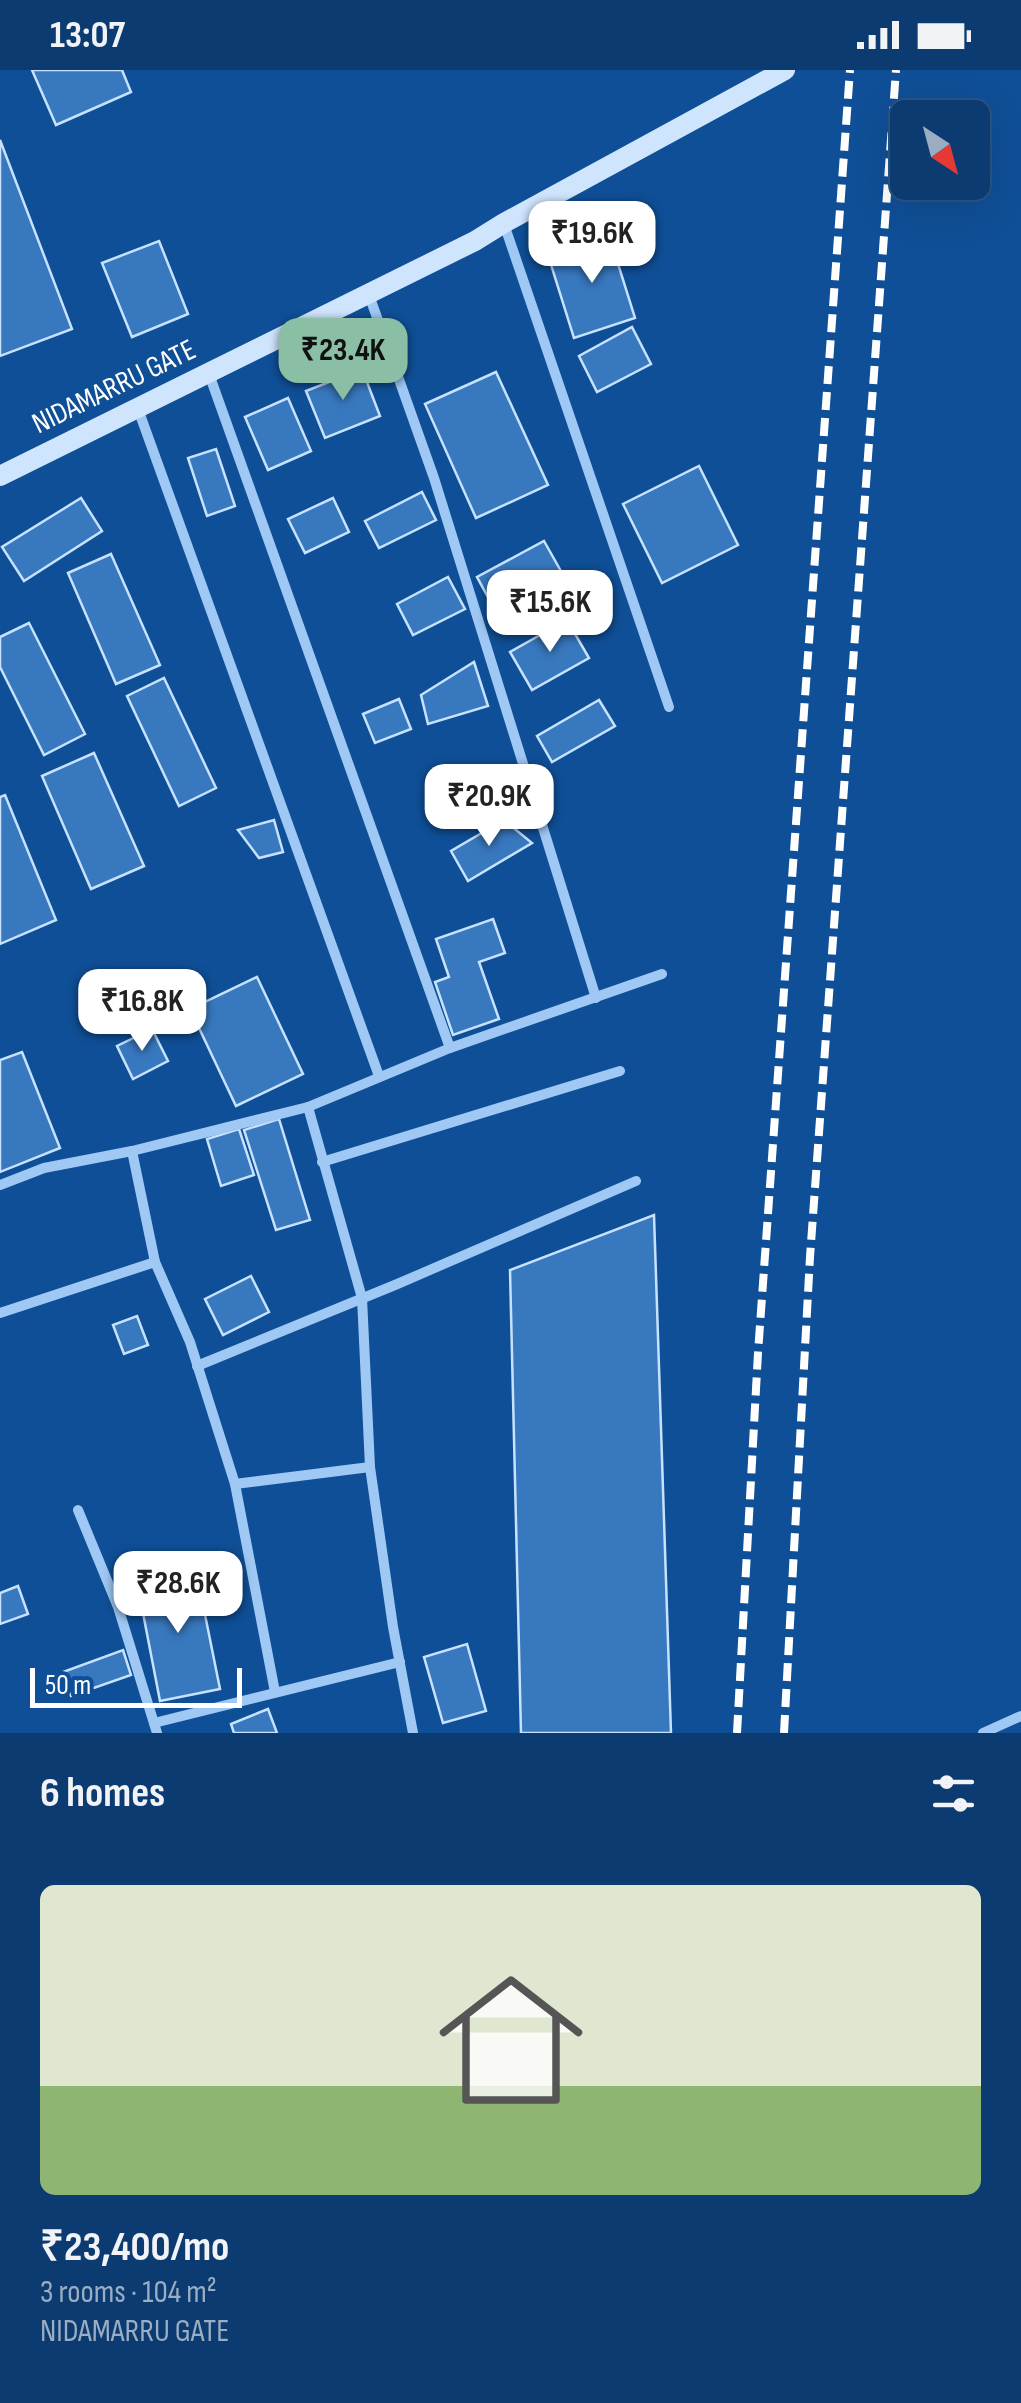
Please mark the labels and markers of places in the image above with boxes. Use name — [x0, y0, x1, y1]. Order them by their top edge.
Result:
pin: ₹19.6K — [511, 201, 673, 286]
pin: ₹23.4K — [262, 318, 424, 403]
pin: ₹15.6K — [469, 570, 631, 655]
pin: ₹20.9K — [408, 764, 570, 849]
pin: ₹16.8K — [61, 969, 223, 1054]
pin: ₹28.6K — [97, 1551, 259, 1636]

